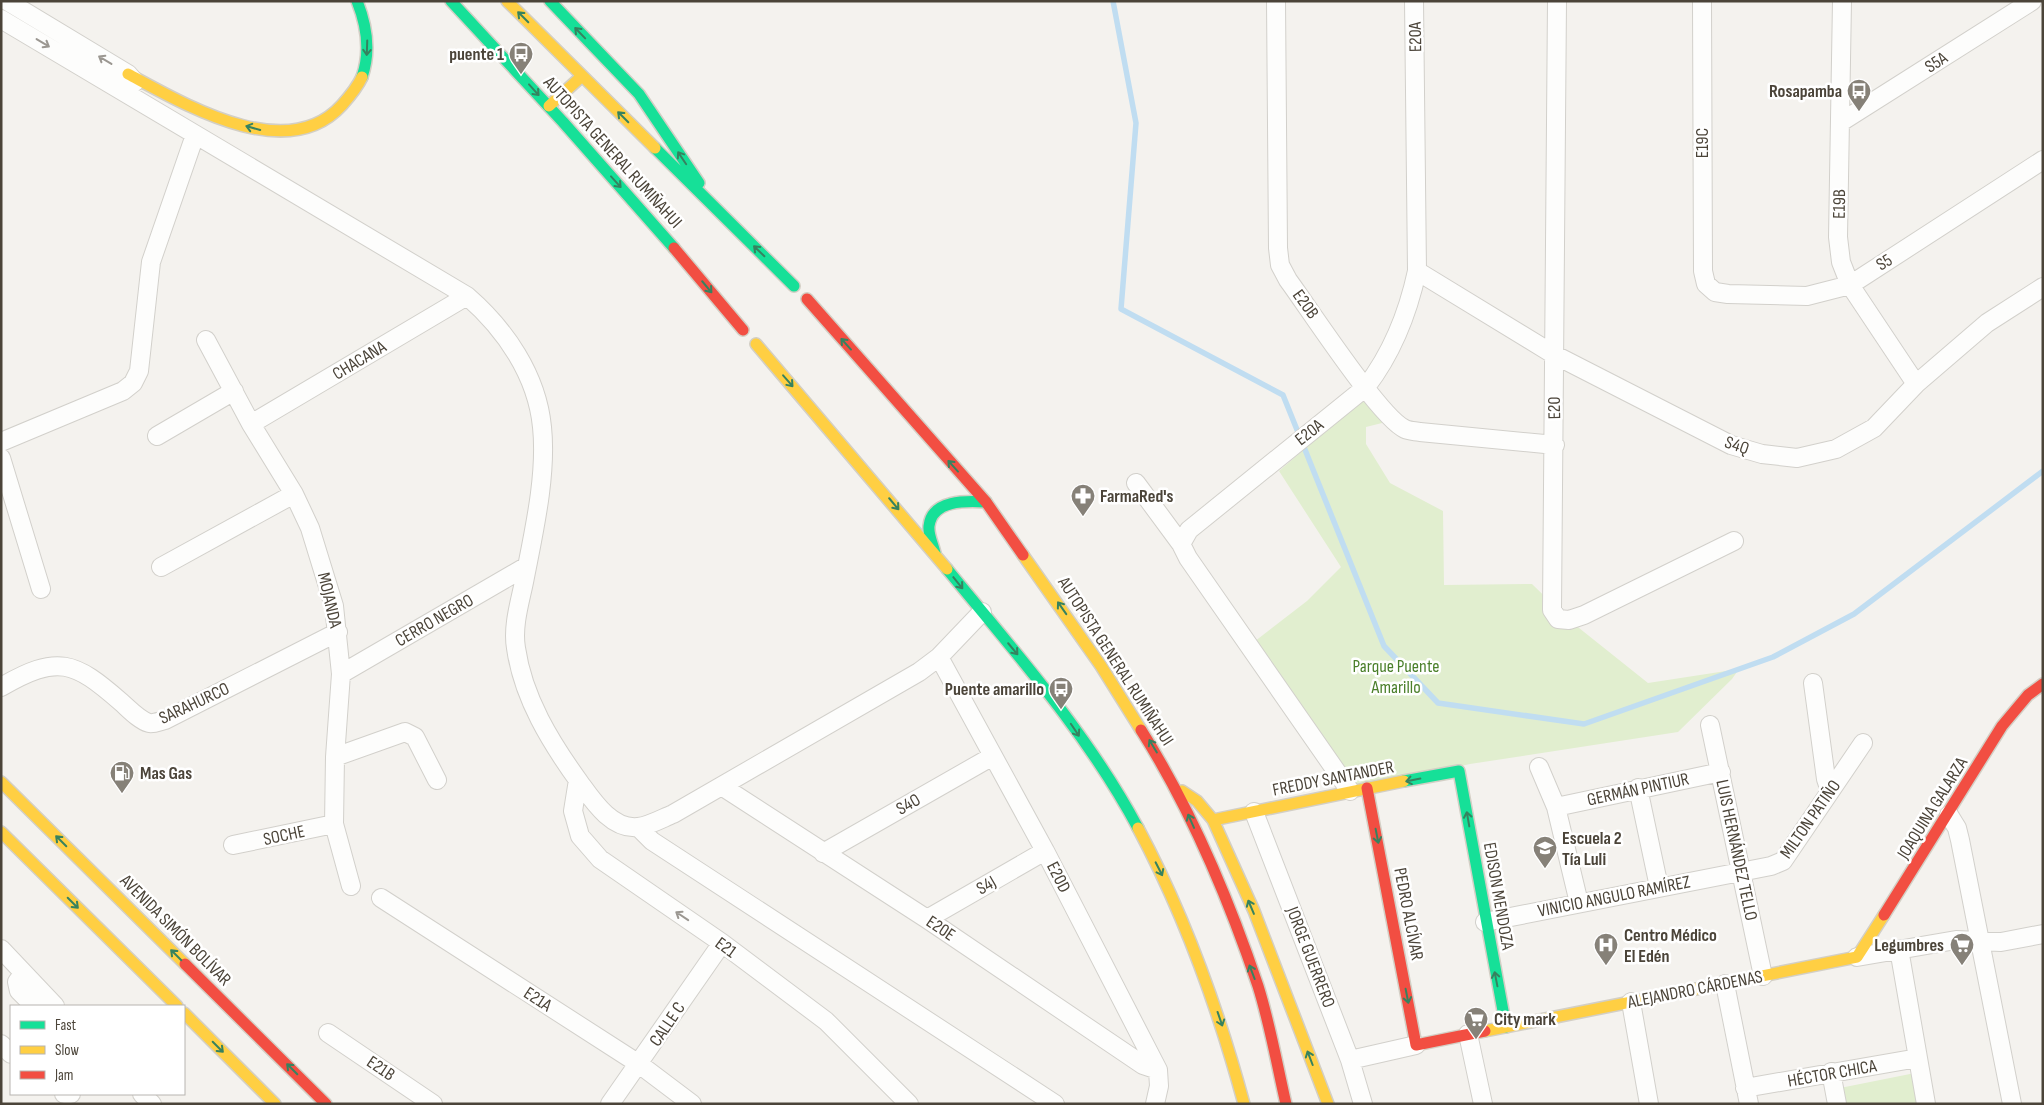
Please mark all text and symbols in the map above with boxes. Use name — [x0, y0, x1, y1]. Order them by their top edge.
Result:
one-way arrow — [516, 11, 529, 23]
street label: E20A — [1405, 21, 1426, 52]
one-way arrow — [574, 26, 586, 39]
one-way arrow — [36, 39, 50, 49]
one-way arrow — [363, 40, 372, 56]
bus stop icon: puente 1 — [508, 41, 534, 75]
place label: puente 1 — [449, 44, 504, 65]
street label: S5A — [1921, 47, 1952, 77]
one-way arrow — [98, 54, 112, 64]
street label: AUTOPISTA GENERAL RUMIÑAHUI — [538, 71, 686, 232]
bus stop icon: Rosapamba — [1846, 78, 1872, 112]
place label: Rosapamba — [1769, 81, 1842, 102]
one-way arrow — [528, 83, 539, 96]
one-way arrow — [617, 110, 629, 123]
one-way arrow — [245, 123, 261, 132]
street label: E19C — [1692, 128, 1713, 158]
one-way arrow — [677, 151, 687, 165]
one-way arrow — [610, 175, 622, 188]
street label: E19B — [1829, 189, 1850, 219]
one-way arrow — [753, 245, 765, 258]
street label: S5 — [1872, 250, 1896, 275]
one-way arrow — [702, 280, 713, 293]
street label: E20B — [1288, 286, 1323, 323]
street label: CHACANA — [329, 336, 390, 385]
one-way arrow — [840, 337, 852, 350]
one-way arrow — [782, 374, 794, 387]
street label: E20 — [1544, 396, 1565, 420]
street label: E20A — [1291, 415, 1328, 450]
street label: S4Q — [1722, 432, 1752, 459]
one-way arrow — [948, 460, 959, 473]
pharmacy icon: FarmaRed's — [1070, 483, 1096, 517]
place label: FarmaRed's — [1100, 486, 1174, 507]
one-way arrow — [888, 498, 899, 511]
street label: MOJANDA — [313, 570, 346, 630]
street label: AUTOPISTA GENERAL RUMIÑAHUI — [1053, 572, 1178, 750]
one-way arrow — [953, 576, 964, 589]
street label: CERRO NEGRO — [391, 590, 477, 651]
one-way arrow — [1056, 601, 1067, 615]
one-way arrow — [1007, 643, 1019, 656]
park label: Parque Puente Amarillo — [1352, 656, 1440, 698]
bus stop icon: Puente amarillo — [1048, 676, 1074, 710]
street label: SARAHURCO — [156, 678, 233, 729]
place label: Puente amarillo — [945, 679, 1044, 700]
one-way arrow — [1070, 723, 1080, 737]
one-way arrow — [1147, 740, 1157, 754]
street label: JOAQUINA GALARZA — [1892, 753, 1972, 864]
street label: FREDDY SANTANDER — [1271, 756, 1396, 801]
fuel station icon: Mas Gas — [109, 760, 135, 794]
place label: Mas Gas — [140, 763, 192, 784]
street label: GERMÁN PINTIUR — [1585, 768, 1691, 811]
one-way arrow — [1406, 775, 1422, 785]
street label: MILTON PATIÑO — [1776, 776, 1845, 863]
street label: LUIS HERNÁNDEZ TELLO — [1711, 778, 1762, 923]
street label: S4O — [892, 789, 924, 820]
one-way arrow — [1462, 811, 1472, 827]
one-way arrow — [1186, 814, 1196, 829]
street label: SOCHE — [261, 821, 307, 850]
one-way arrow — [1372, 828, 1382, 844]
place label: Escuela 2 Tía Luli — [1562, 828, 1622, 870]
one-way arrow — [55, 835, 67, 847]
school or university icon: Escuela 2 Tía Luli — [1532, 835, 1558, 869]
street label: EDISON MENDOZA — [1479, 841, 1518, 952]
street label: E20D — [1042, 858, 1075, 896]
one-way arrow — [1155, 861, 1164, 876]
street label: PEDRO ALCÍVAR — [1389, 866, 1428, 962]
street label: AVENIDA SIMÓN BOLÍVAR — [115, 870, 236, 990]
street label: VINICIO ANGULO RAMÍREZ — [1536, 871, 1693, 922]
street label: S4J — [973, 872, 1000, 899]
one-way arrow — [67, 897, 79, 909]
one-way arrow — [1246, 900, 1256, 915]
street label: JORGE GUERRERO — [1281, 903, 1339, 1011]
one-way arrow — [675, 911, 689, 921]
street label: E20E — [922, 911, 959, 946]
place label: Centro Médico El Edén — [1624, 925, 1717, 967]
hospital icon: Centro Médico El Edén — [1593, 932, 1619, 966]
supermarket icon: Legumbres — [1949, 932, 1975, 966]
street label: E21 — [711, 933, 741, 963]
place label: Legumbres — [1874, 935, 1944, 956]
one-way arrow — [170, 949, 183, 961]
one-way arrow — [1247, 965, 1256, 980]
street label: ALEJANDRO CÁRDENAS — [1625, 966, 1765, 1013]
one-way arrow — [1491, 971, 1501, 987]
street label: E21A — [520, 983, 556, 1016]
one-way arrow — [1403, 988, 1412, 1004]
street label: CALLE C — [645, 998, 690, 1050]
legend — [10, 1005, 185, 1095]
supermarket icon: City mark — [1463, 1006, 1489, 1040]
place label: City mark — [1494, 1009, 1556, 1030]
one-way arrow — [1216, 1011, 1226, 1027]
text: Fast — [55, 1016, 77, 1035]
text: Slow — [55, 1041, 79, 1060]
one-way arrow — [212, 1041, 224, 1053]
one-way arrow — [1305, 1051, 1314, 1066]
street label: E21B — [363, 1052, 399, 1085]
street label: HÉCTOR CHICA — [1786, 1055, 1878, 1092]
one-way arrow — [286, 1063, 298, 1076]
text: Jam — [54, 1066, 73, 1085]

